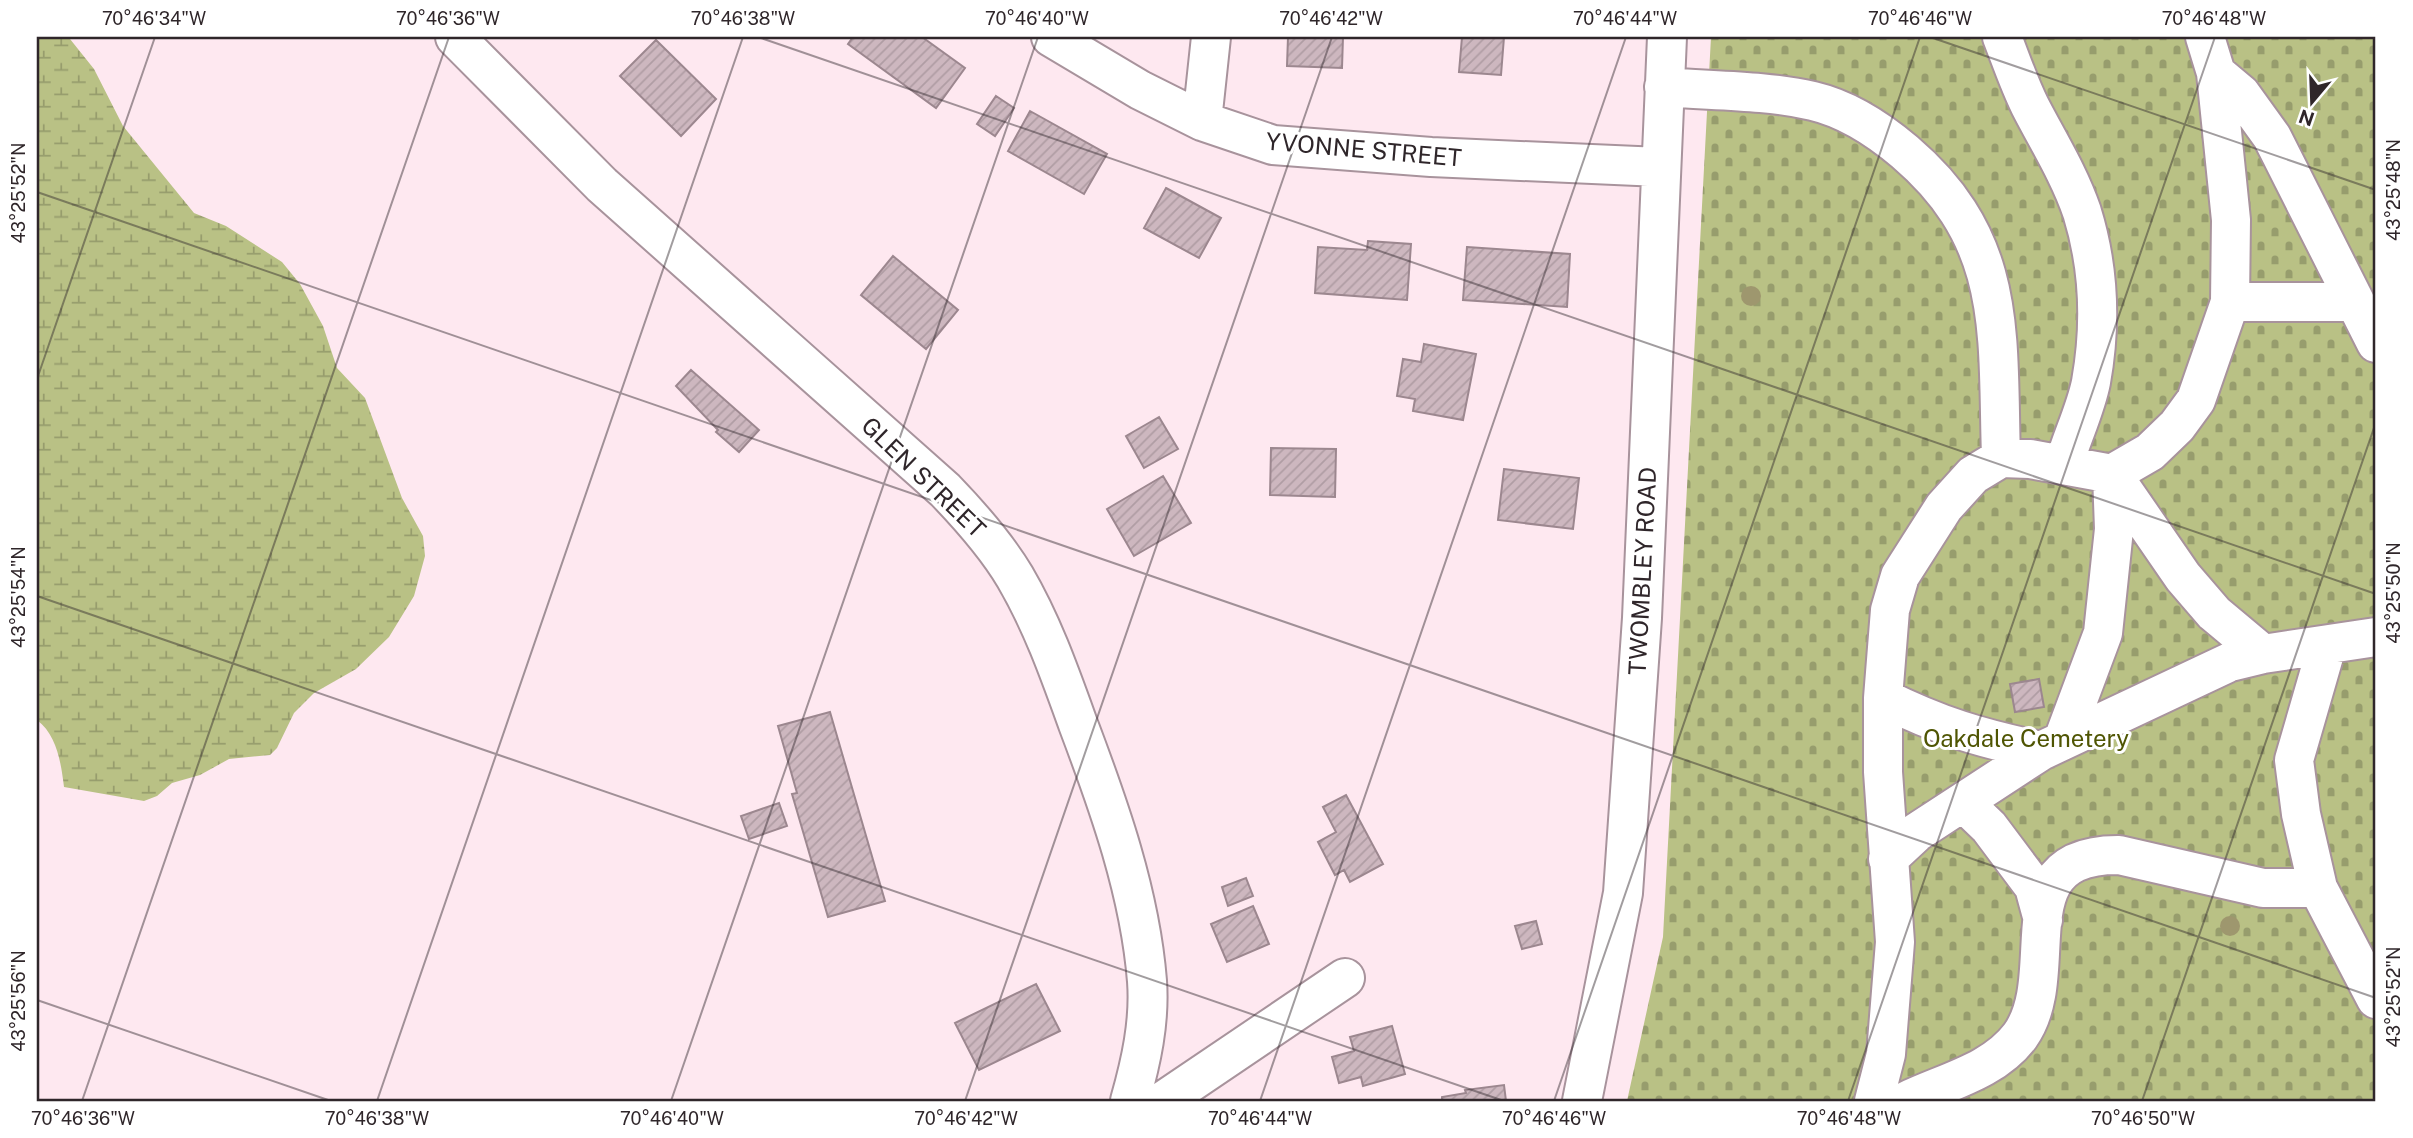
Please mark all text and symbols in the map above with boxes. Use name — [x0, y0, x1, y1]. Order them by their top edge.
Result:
text: 70°46'34"W — [102, 8, 206, 29]
text: 70°46'36"W — [396, 8, 500, 29]
text: 70°46'38"W — [691, 8, 795, 29]
text: 70°46'40"W — [985, 8, 1089, 29]
text: 70°46'42"W — [1279, 8, 1383, 29]
text: 70°46'44"W — [1573, 8, 1677, 29]
text: 70°46'46"W — [1868, 8, 1972, 29]
text: 70°46'48"W — [2162, 8, 2266, 29]
north arrow — [2276, 66, 2346, 136]
text: N — [2296, 105, 2317, 131]
street label: YVONNE STREET — [1265, 126, 1463, 172]
text: 43°25'48"N — [2383, 139, 2404, 241]
text: 43°25'52"N — [8, 142, 29, 244]
street label: GLEN STREET — [856, 411, 992, 543]
street label: TWOMBLEY ROAD — [1623, 466, 1661, 676]
text: 43°25'50"N — [2383, 542, 2404, 644]
text: 43°25'54"N — [8, 546, 29, 648]
park label: Oakdale Cemetery — [1923, 724, 2129, 752]
text: 43°25'52"N — [2383, 946, 2404, 1048]
text: 43°25'56"N — [8, 950, 29, 1052]
text: 70°46'36"W — [31, 1108, 135, 1129]
text: 70°46'38"W — [325, 1108, 429, 1129]
text: 70°46'40"W — [620, 1108, 724, 1129]
text: 70°46'42"W — [914, 1108, 1018, 1129]
text: 70°46'44"W — [1208, 1108, 1312, 1129]
text: 70°46'46"W — [1502, 1108, 1606, 1129]
text: 70°46'48"W — [1797, 1108, 1901, 1129]
text: 70°46'50"W — [2091, 1108, 2195, 1129]

